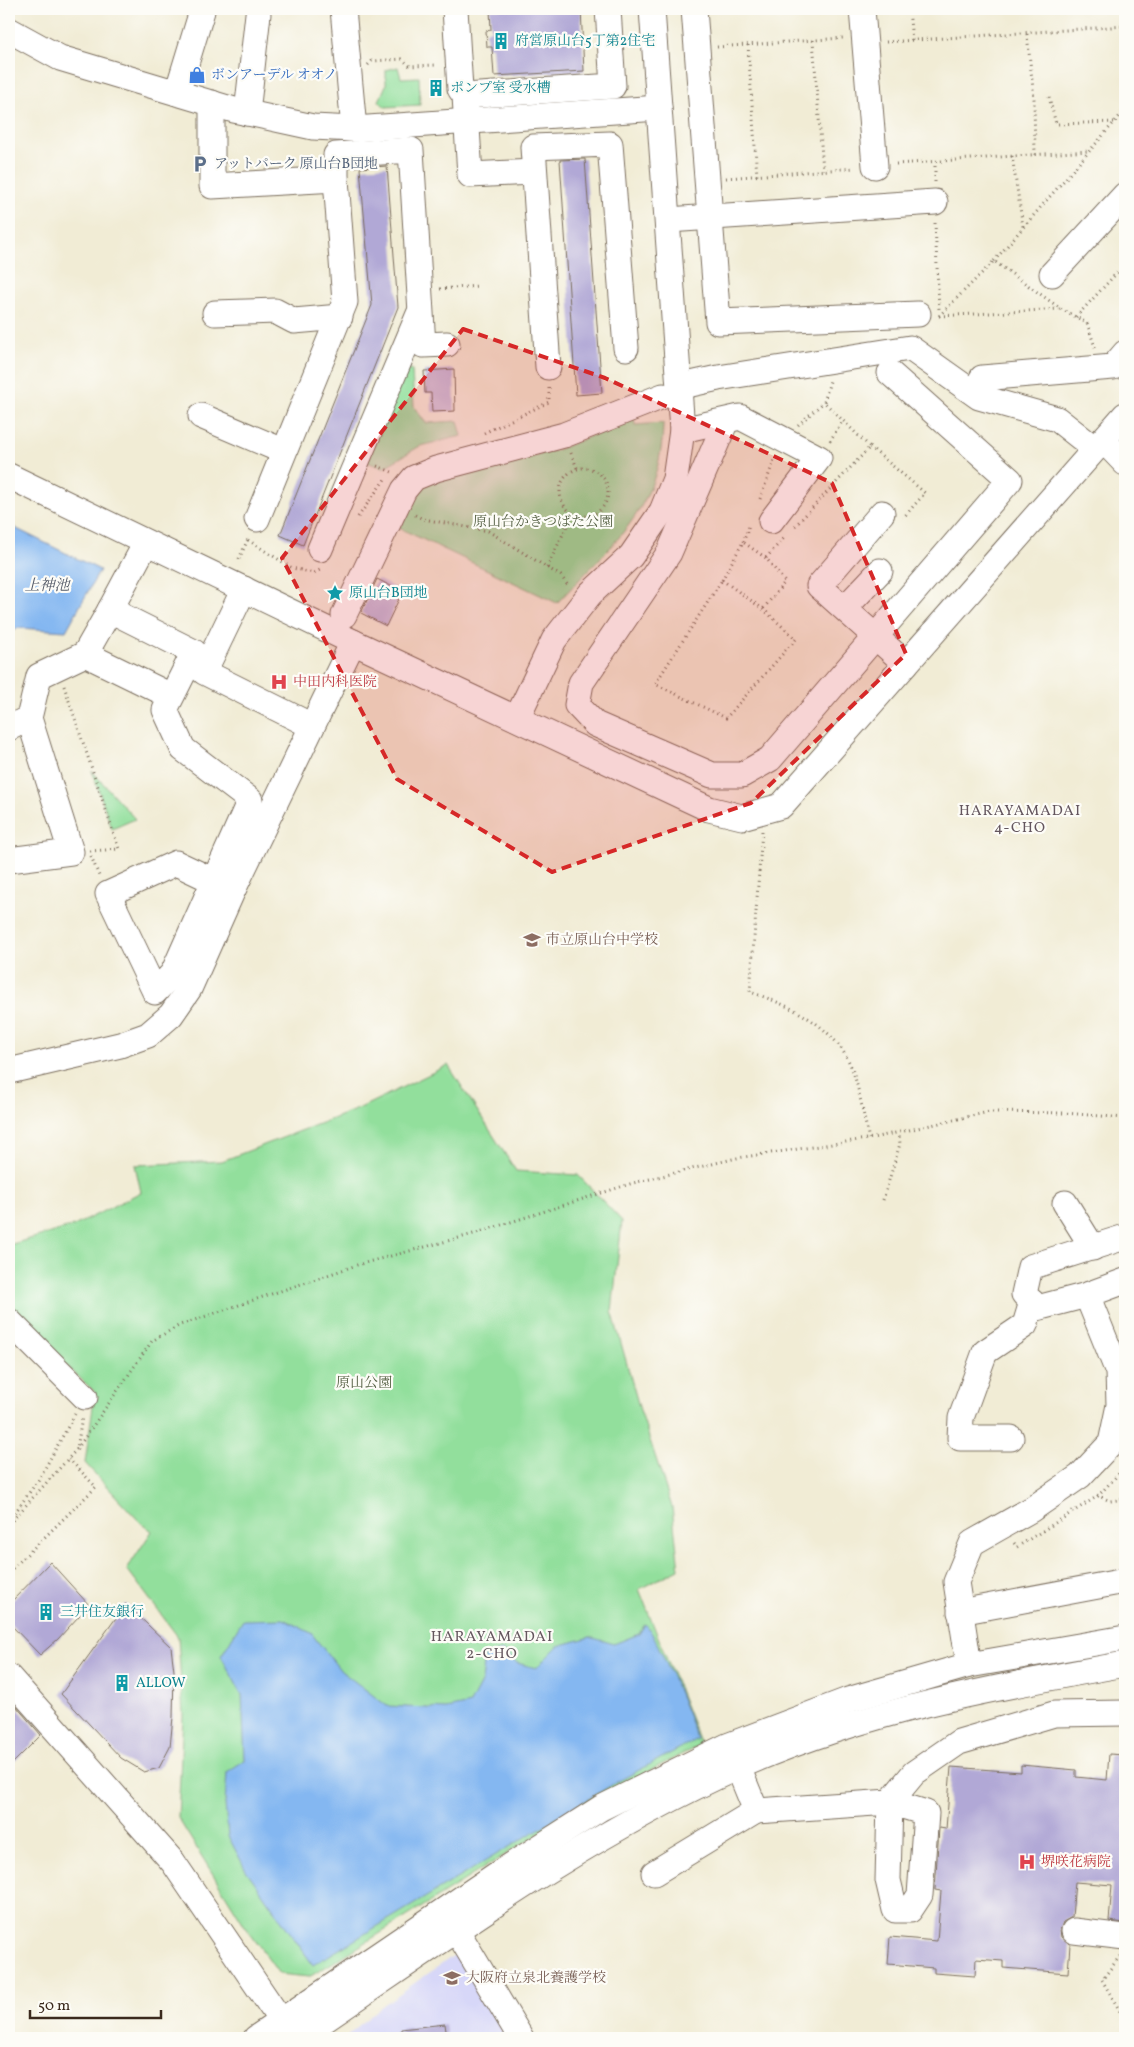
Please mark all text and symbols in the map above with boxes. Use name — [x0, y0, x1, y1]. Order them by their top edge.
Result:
building icon: 府営原山台5丁第2住宅 — [491, 31, 511, 51]
place label: 府営原山台5丁第2住宅 — [515, 32, 655, 51]
shop icon: ボンアーデル オオノ — [187, 65, 207, 85]
place label: ボンアーデル オオノ — [211, 66, 337, 85]
building icon: ポンプ室 受水槽 — [426, 78, 446, 98]
place label: ポンプ室 受水槽 — [450, 79, 551, 98]
parking icon: アットパーク 原山台B団地 — [190, 154, 210, 174]
place label: アットパーク 原山台B団地 — [214, 155, 378, 174]
park label: 原山台かきつばた公園 — [473, 513, 613, 532]
water label: 上神池 — [24, 576, 71, 597]
place icon: 原山台B団地 — [325, 583, 345, 603]
place label: 原山台B団地 — [349, 584, 428, 603]
hospital icon: 中田内科医院 — [269, 672, 289, 692]
place label: 中田内科医院 — [293, 673, 377, 692]
district label: HARAYAMADAI 4-CHO — [959, 801, 1081, 839]
school or university icon: 市立原山台中学校 — [522, 930, 542, 950]
place label: 市立原山台中学校 — [546, 931, 658, 950]
park label: 原山公園 — [336, 1374, 392, 1393]
building icon: 三井住友銀行 — [36, 1602, 56, 1622]
place label: 三井住友銀行 — [60, 1603, 144, 1622]
district label: HARAYAMADAI 2-CHO — [431, 1627, 553, 1665]
building icon: ALLOW — [112, 1673, 132, 1693]
place label: ALLOW — [136, 1674, 186, 1693]
hospital icon: 堺咲花病院 — [1017, 1852, 1037, 1872]
place label: 堺咲花病院 — [1041, 1853, 1111, 1872]
school or university icon: 大阪府立泉北養護学校 — [442, 1968, 462, 1988]
place label: 大阪府立泉北養護学校 — [466, 1969, 606, 1988]
scale bar — [30, 1987, 161, 2019]
text: 50 m — [38, 1996, 70, 2017]

